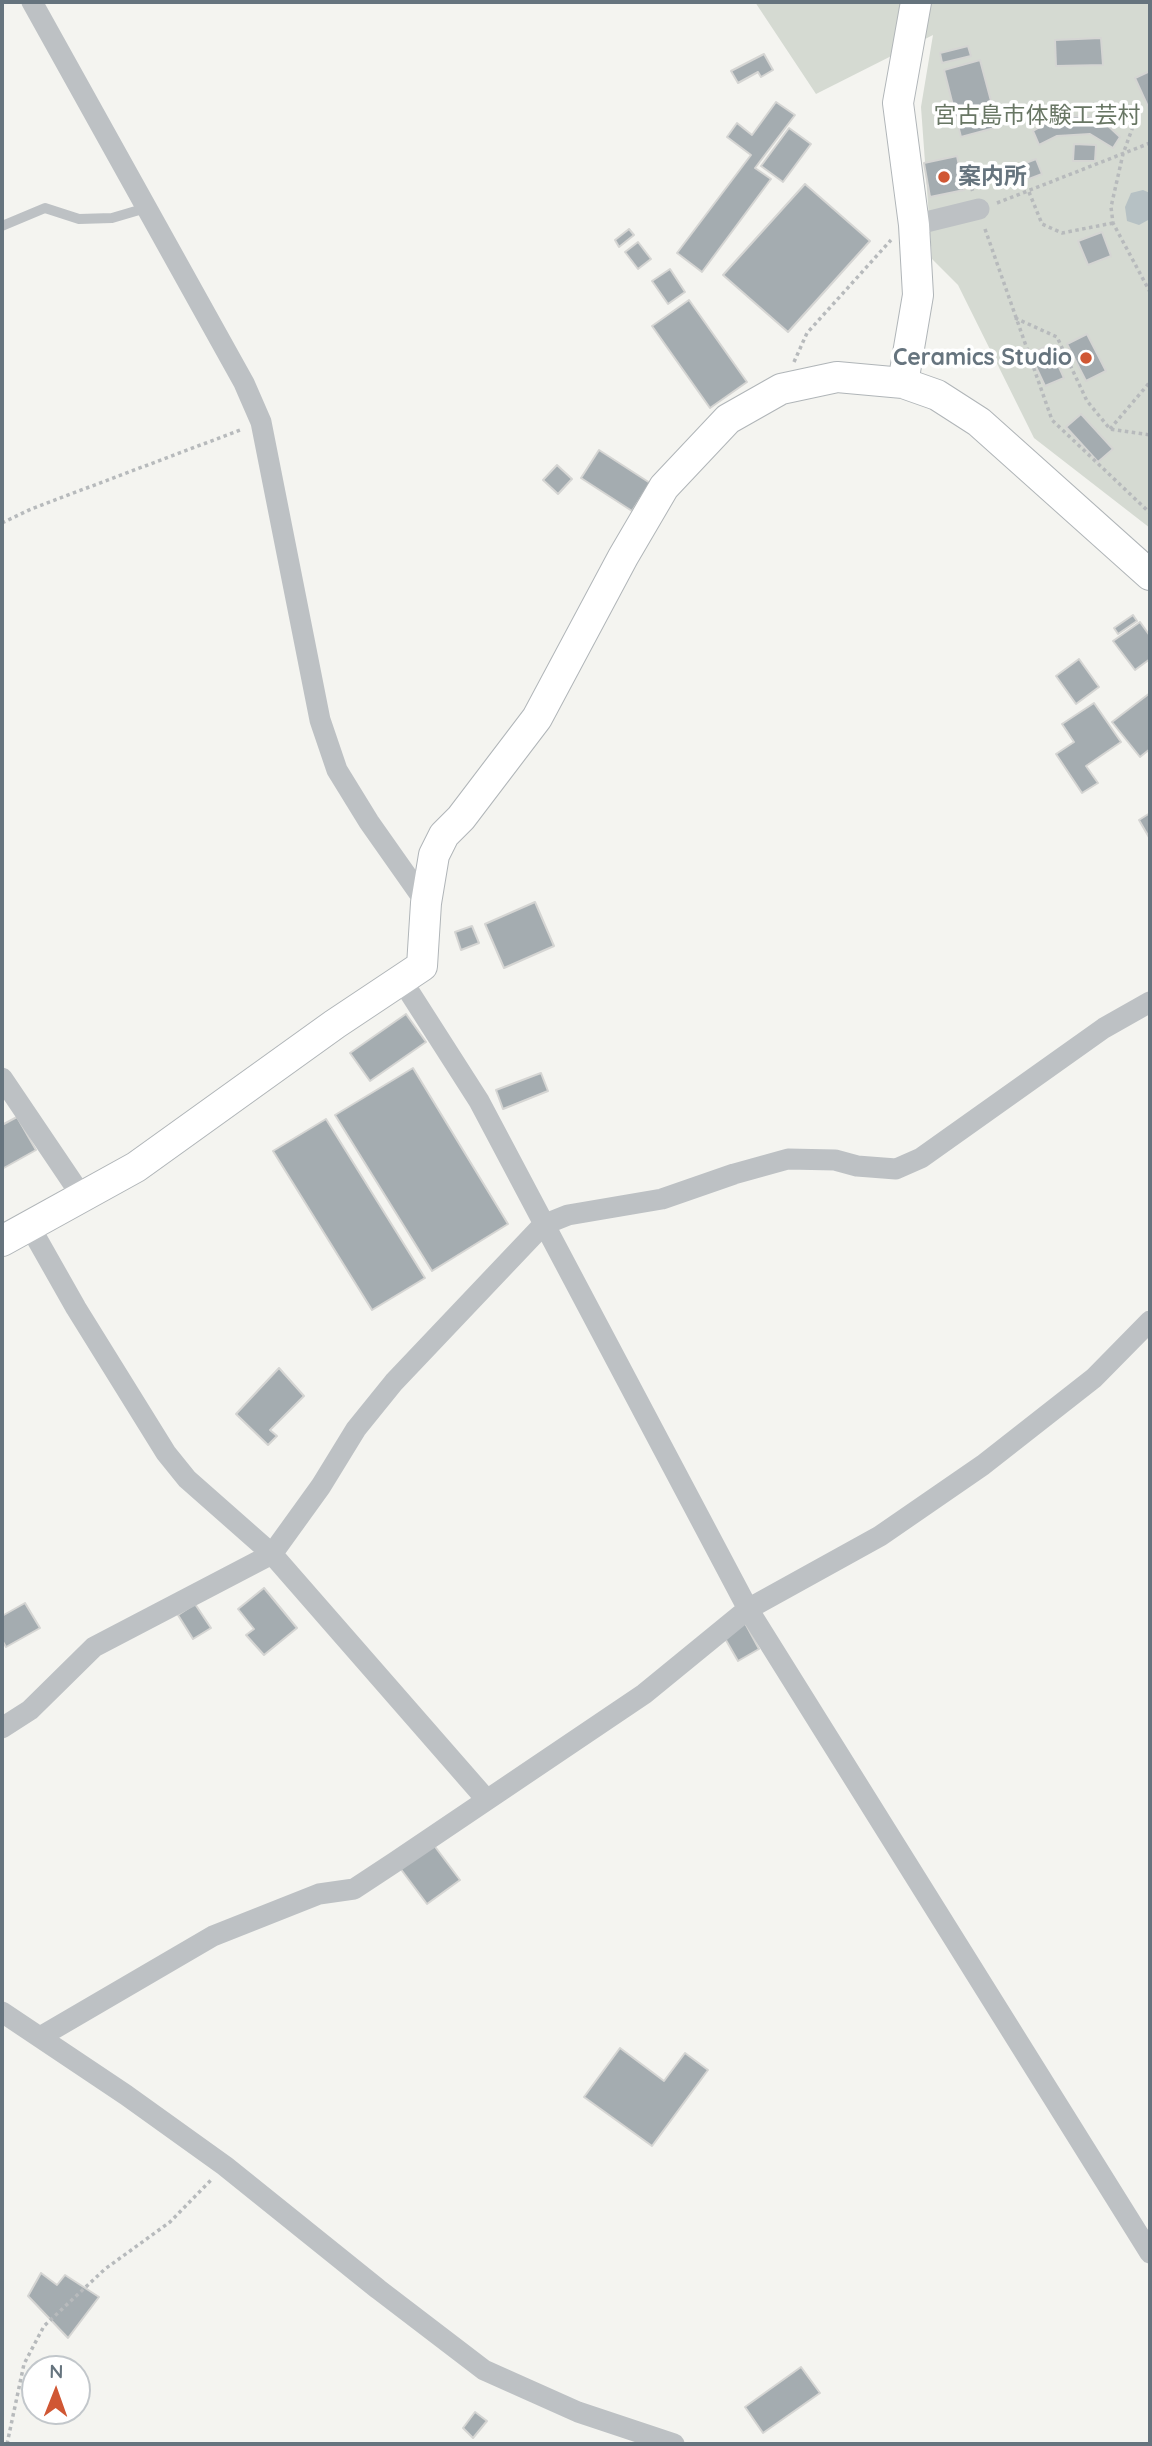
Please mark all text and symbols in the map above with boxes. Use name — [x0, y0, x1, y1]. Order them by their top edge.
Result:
park label: 宮古島市体験工芸村 — [934, 102, 1140, 130]
place label: 案内所 — [958, 163, 1027, 191]
marker: 案内所 — [936, 169, 952, 185]
place label: Ceramics Studio — [893, 344, 1072, 372]
marker: Ceramics Studio — [1078, 350, 1094, 366]
north arrow — [21, 2355, 91, 2425]
text: N — [49, 2359, 64, 2383]

